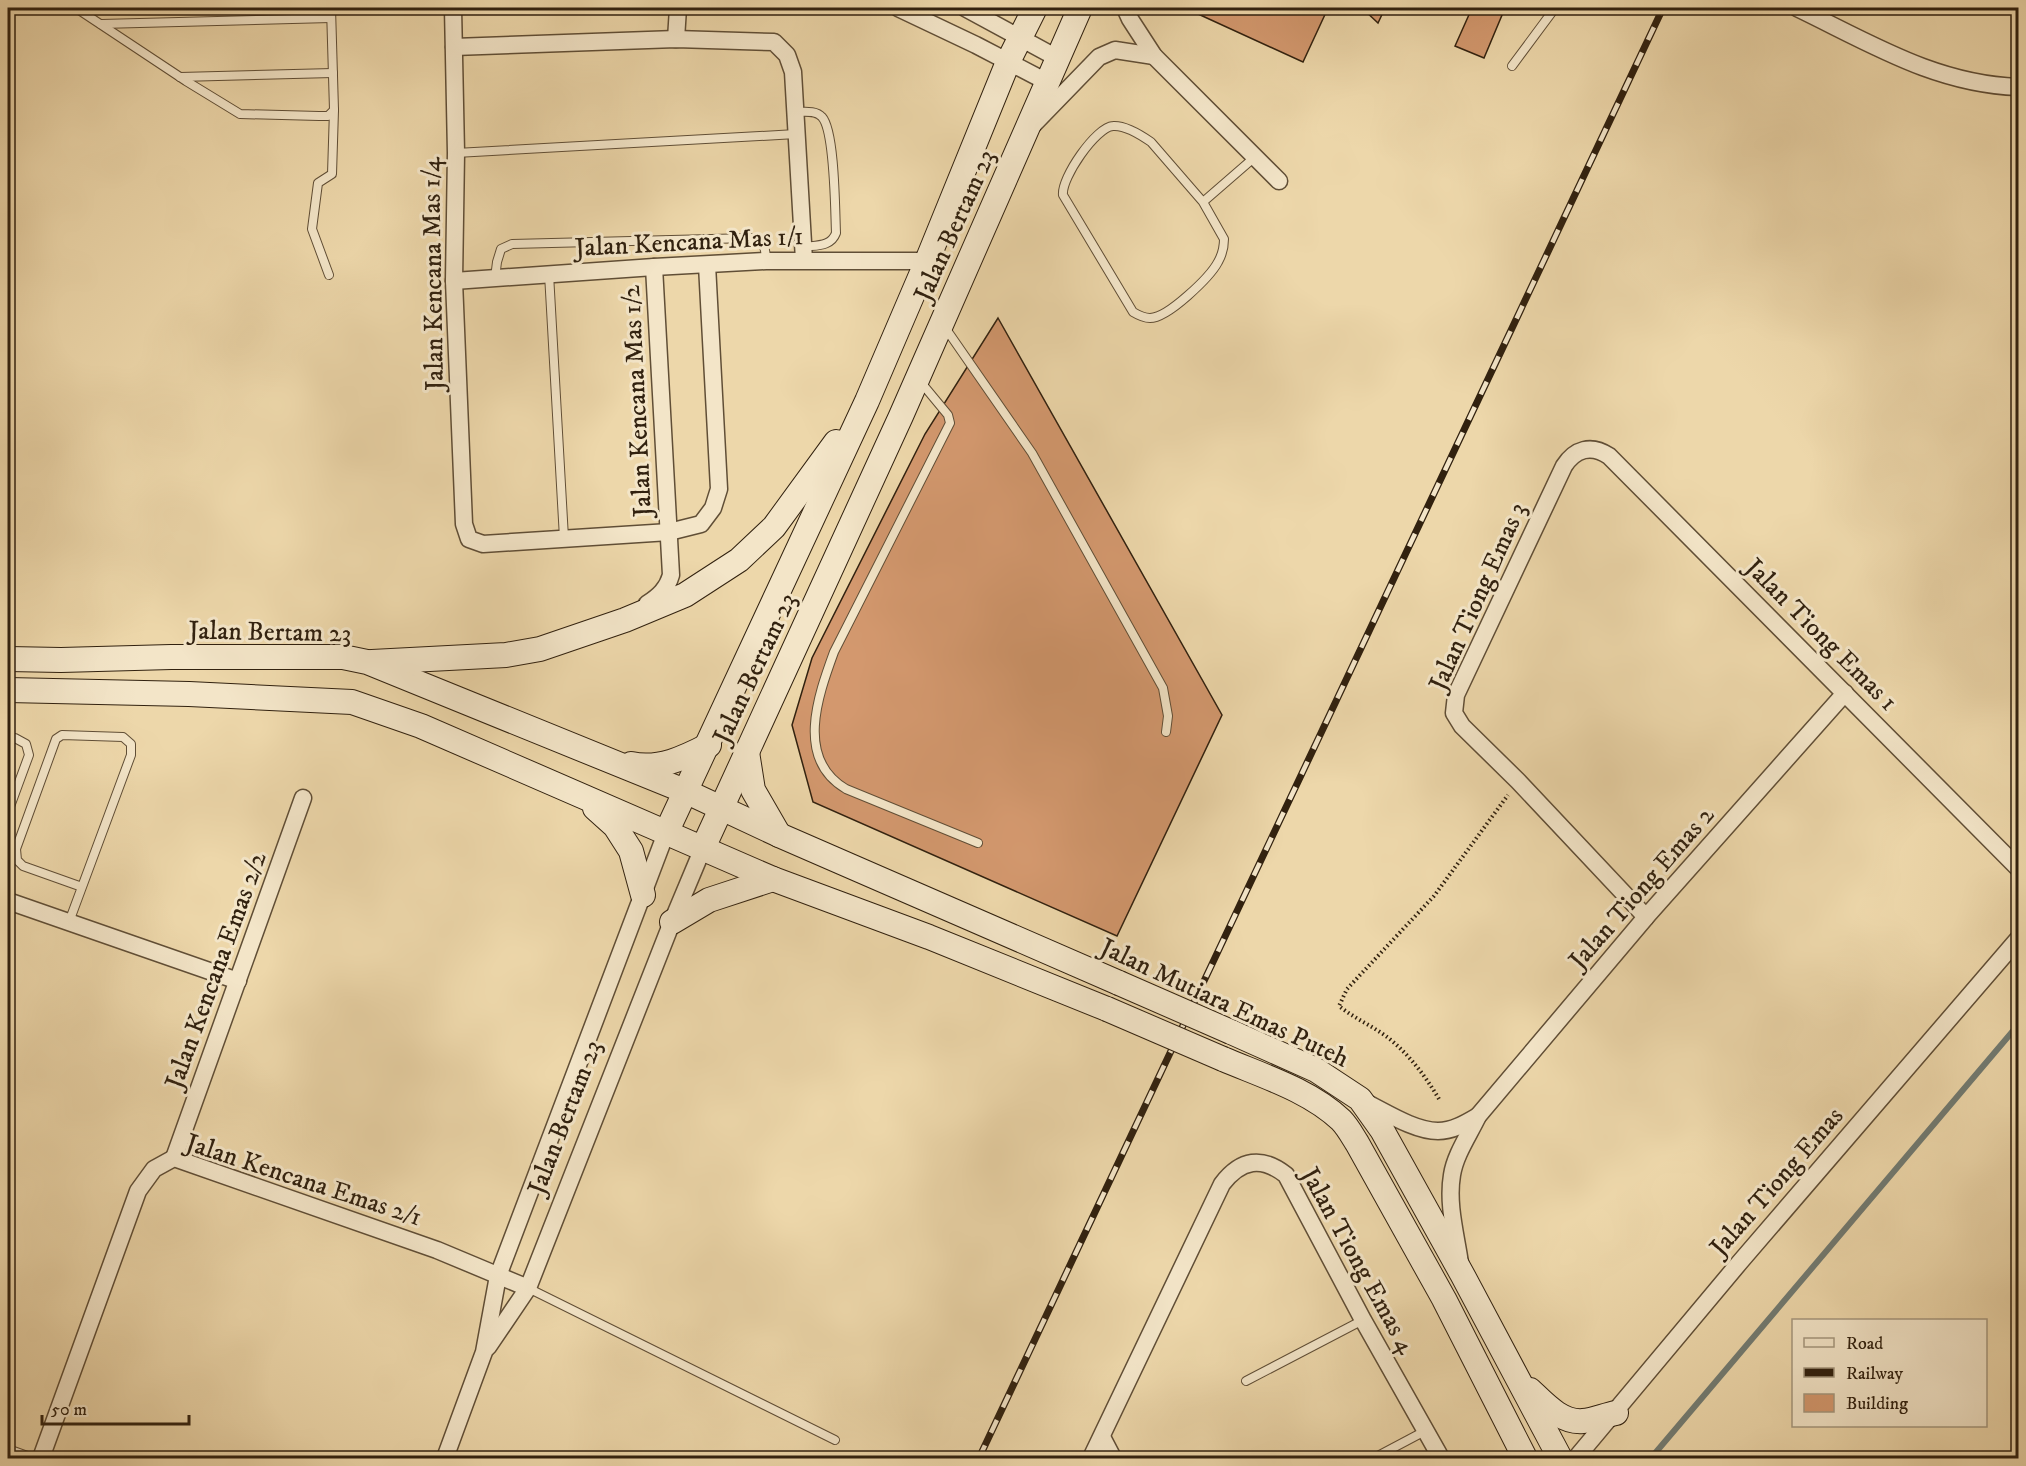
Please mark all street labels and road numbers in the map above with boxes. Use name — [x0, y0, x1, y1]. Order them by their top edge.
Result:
street label: Jalan Bertam 23 — [906, 145, 1004, 308]
street label: Jalan Kencana Mas 1/4 — [415, 156, 452, 393]
street label: Jalan Kencana Mas 1/1 — [572, 220, 804, 265]
street label: Jalan Kencana Mas 1/2 — [615, 284, 660, 520]
street label: Jalan Tiong Emas 3 — [1421, 497, 1535, 698]
street label: Jalan Tiong Emas 1 — [1736, 550, 1904, 718]
street label: Jalan Bertam 23 — [705, 588, 805, 751]
street label: Jalan Bertam 23 — [186, 615, 352, 650]
street label: Jalan Tiong Emas 2 — [1561, 799, 1722, 978]
street label: Jalan Kencana Emas 2/2 — [158, 847, 275, 1095]
street label: Jalan Mutiara Emas Puteh — [1093, 930, 1354, 1076]
street label: Jalan Bertam 23 — [520, 1036, 610, 1201]
street label: Jalan Tiong Emas — [1702, 1100, 1851, 1265]
street label: Jalan Kencana Emas 2/1 — [179, 1126, 426, 1234]
street label: Jalan Tiong Emas 4 — [1292, 1160, 1423, 1361]

